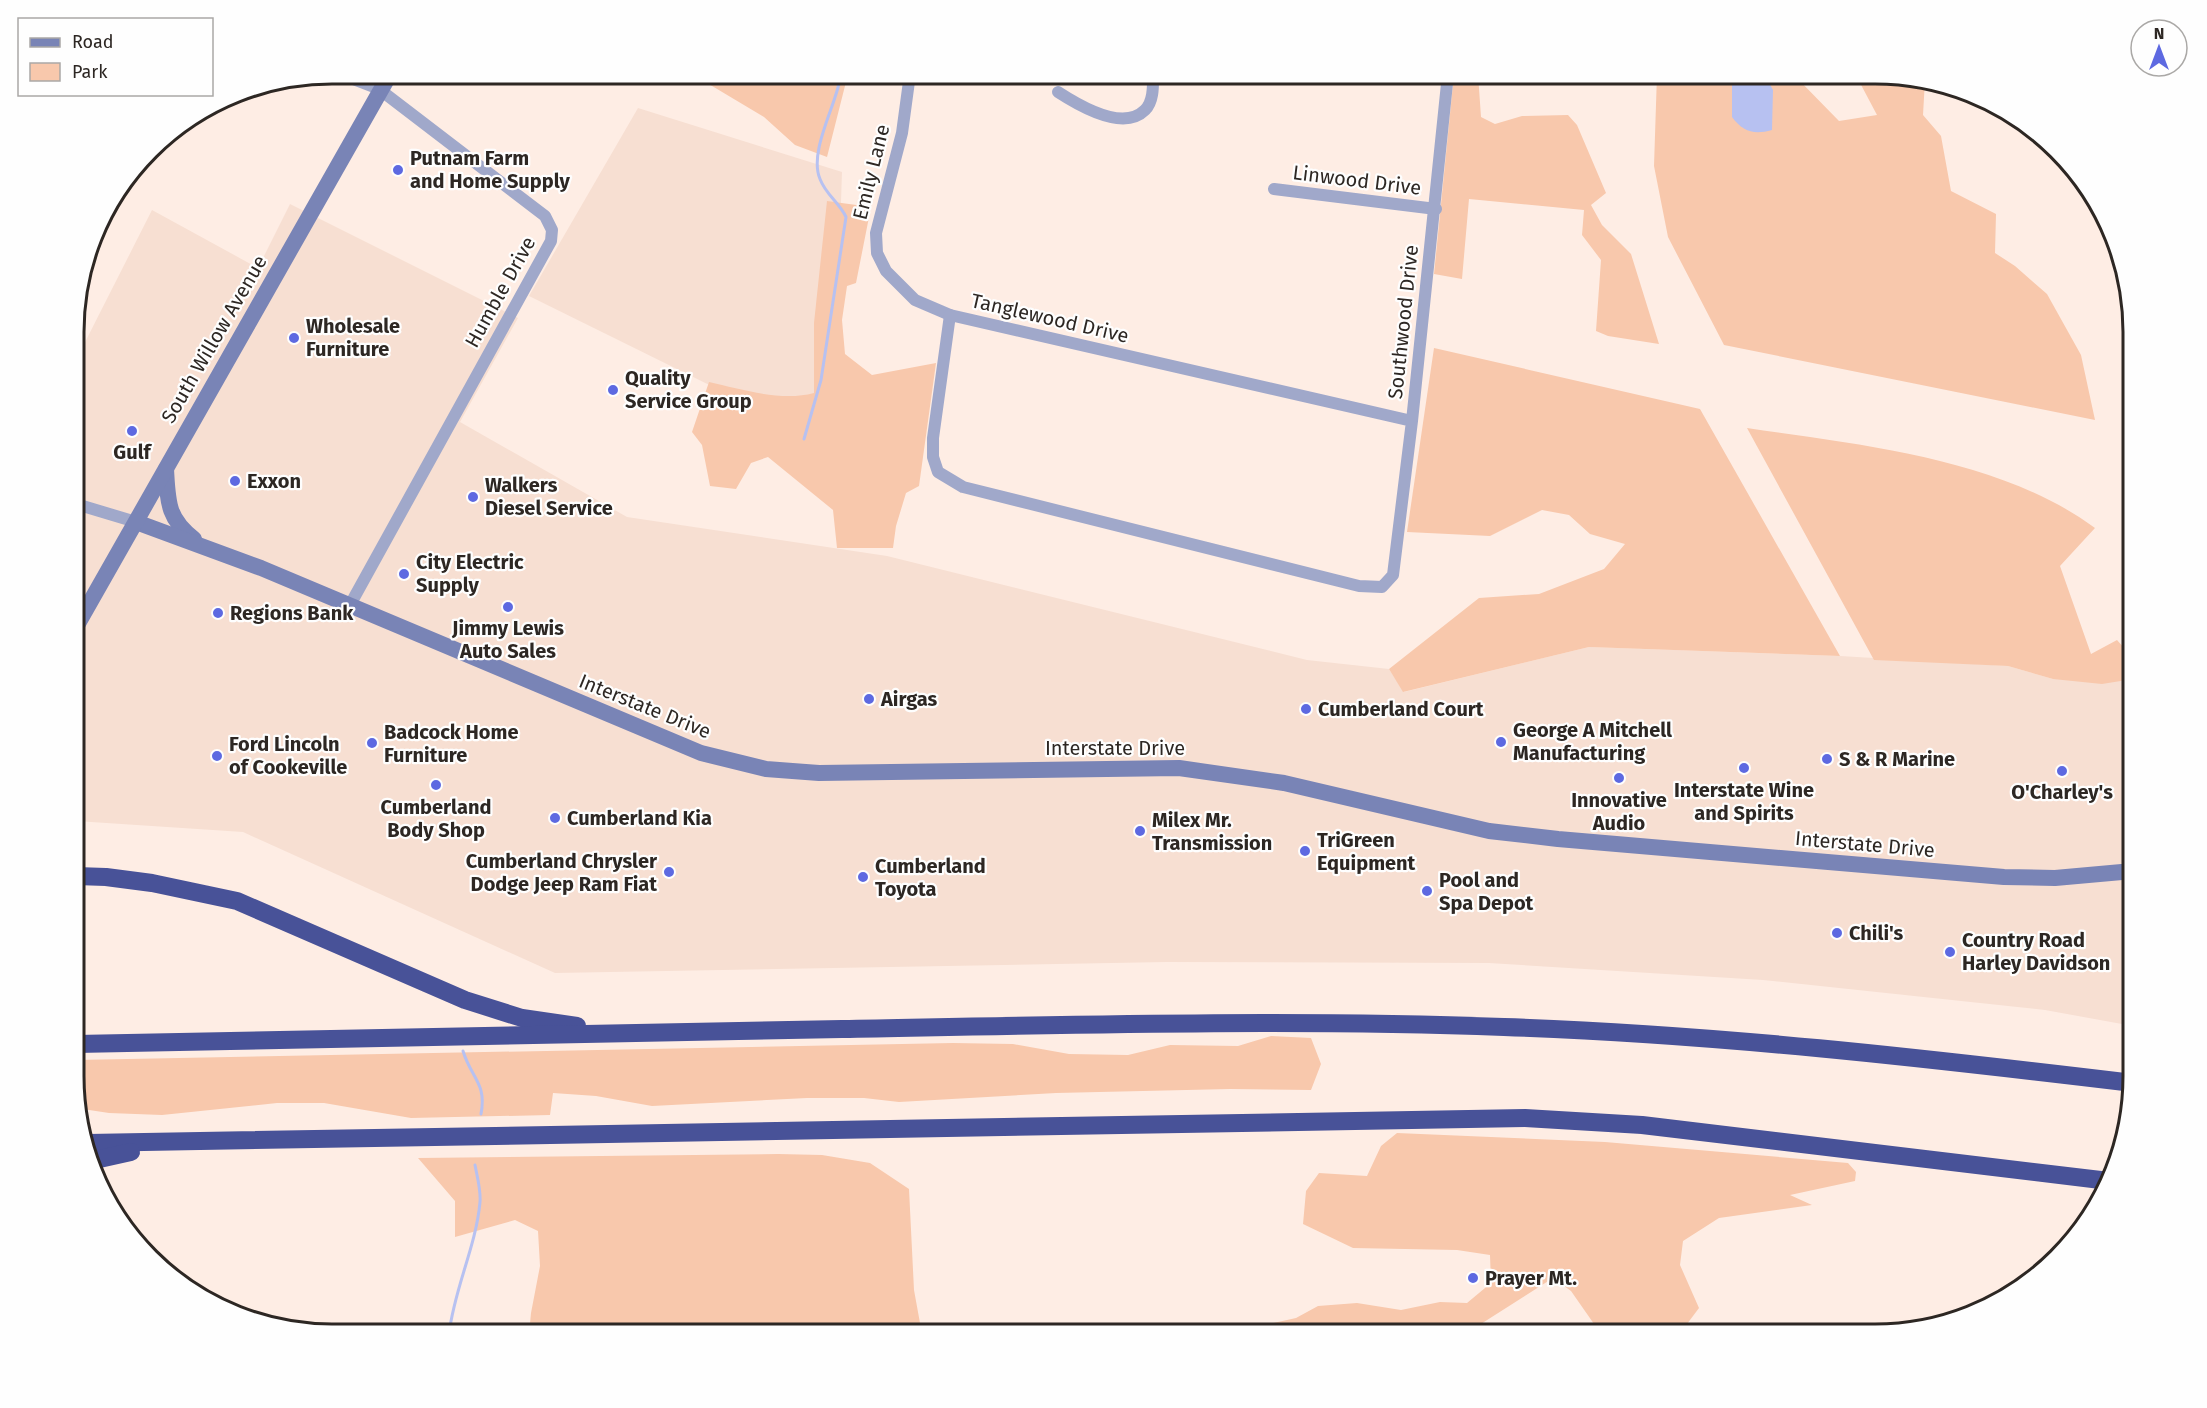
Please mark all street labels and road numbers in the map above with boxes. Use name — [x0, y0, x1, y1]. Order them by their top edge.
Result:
street label: Emily Lane — [848, 122, 894, 222]
street label: Linwood Drive — [1291, 160, 1423, 200]
street label: Humble Drive — [460, 232, 540, 352]
street label: Southwood Drive — [1383, 244, 1423, 400]
street label: South Willow Avenue — [156, 251, 272, 427]
street label: Tanglewood Drive — [969, 288, 1131, 348]
street label: Interstate Drive — [576, 669, 714, 743]
street label: Interstate Drive — [1045, 736, 1185, 760]
street label: Interstate Drive — [1794, 826, 1936, 862]

